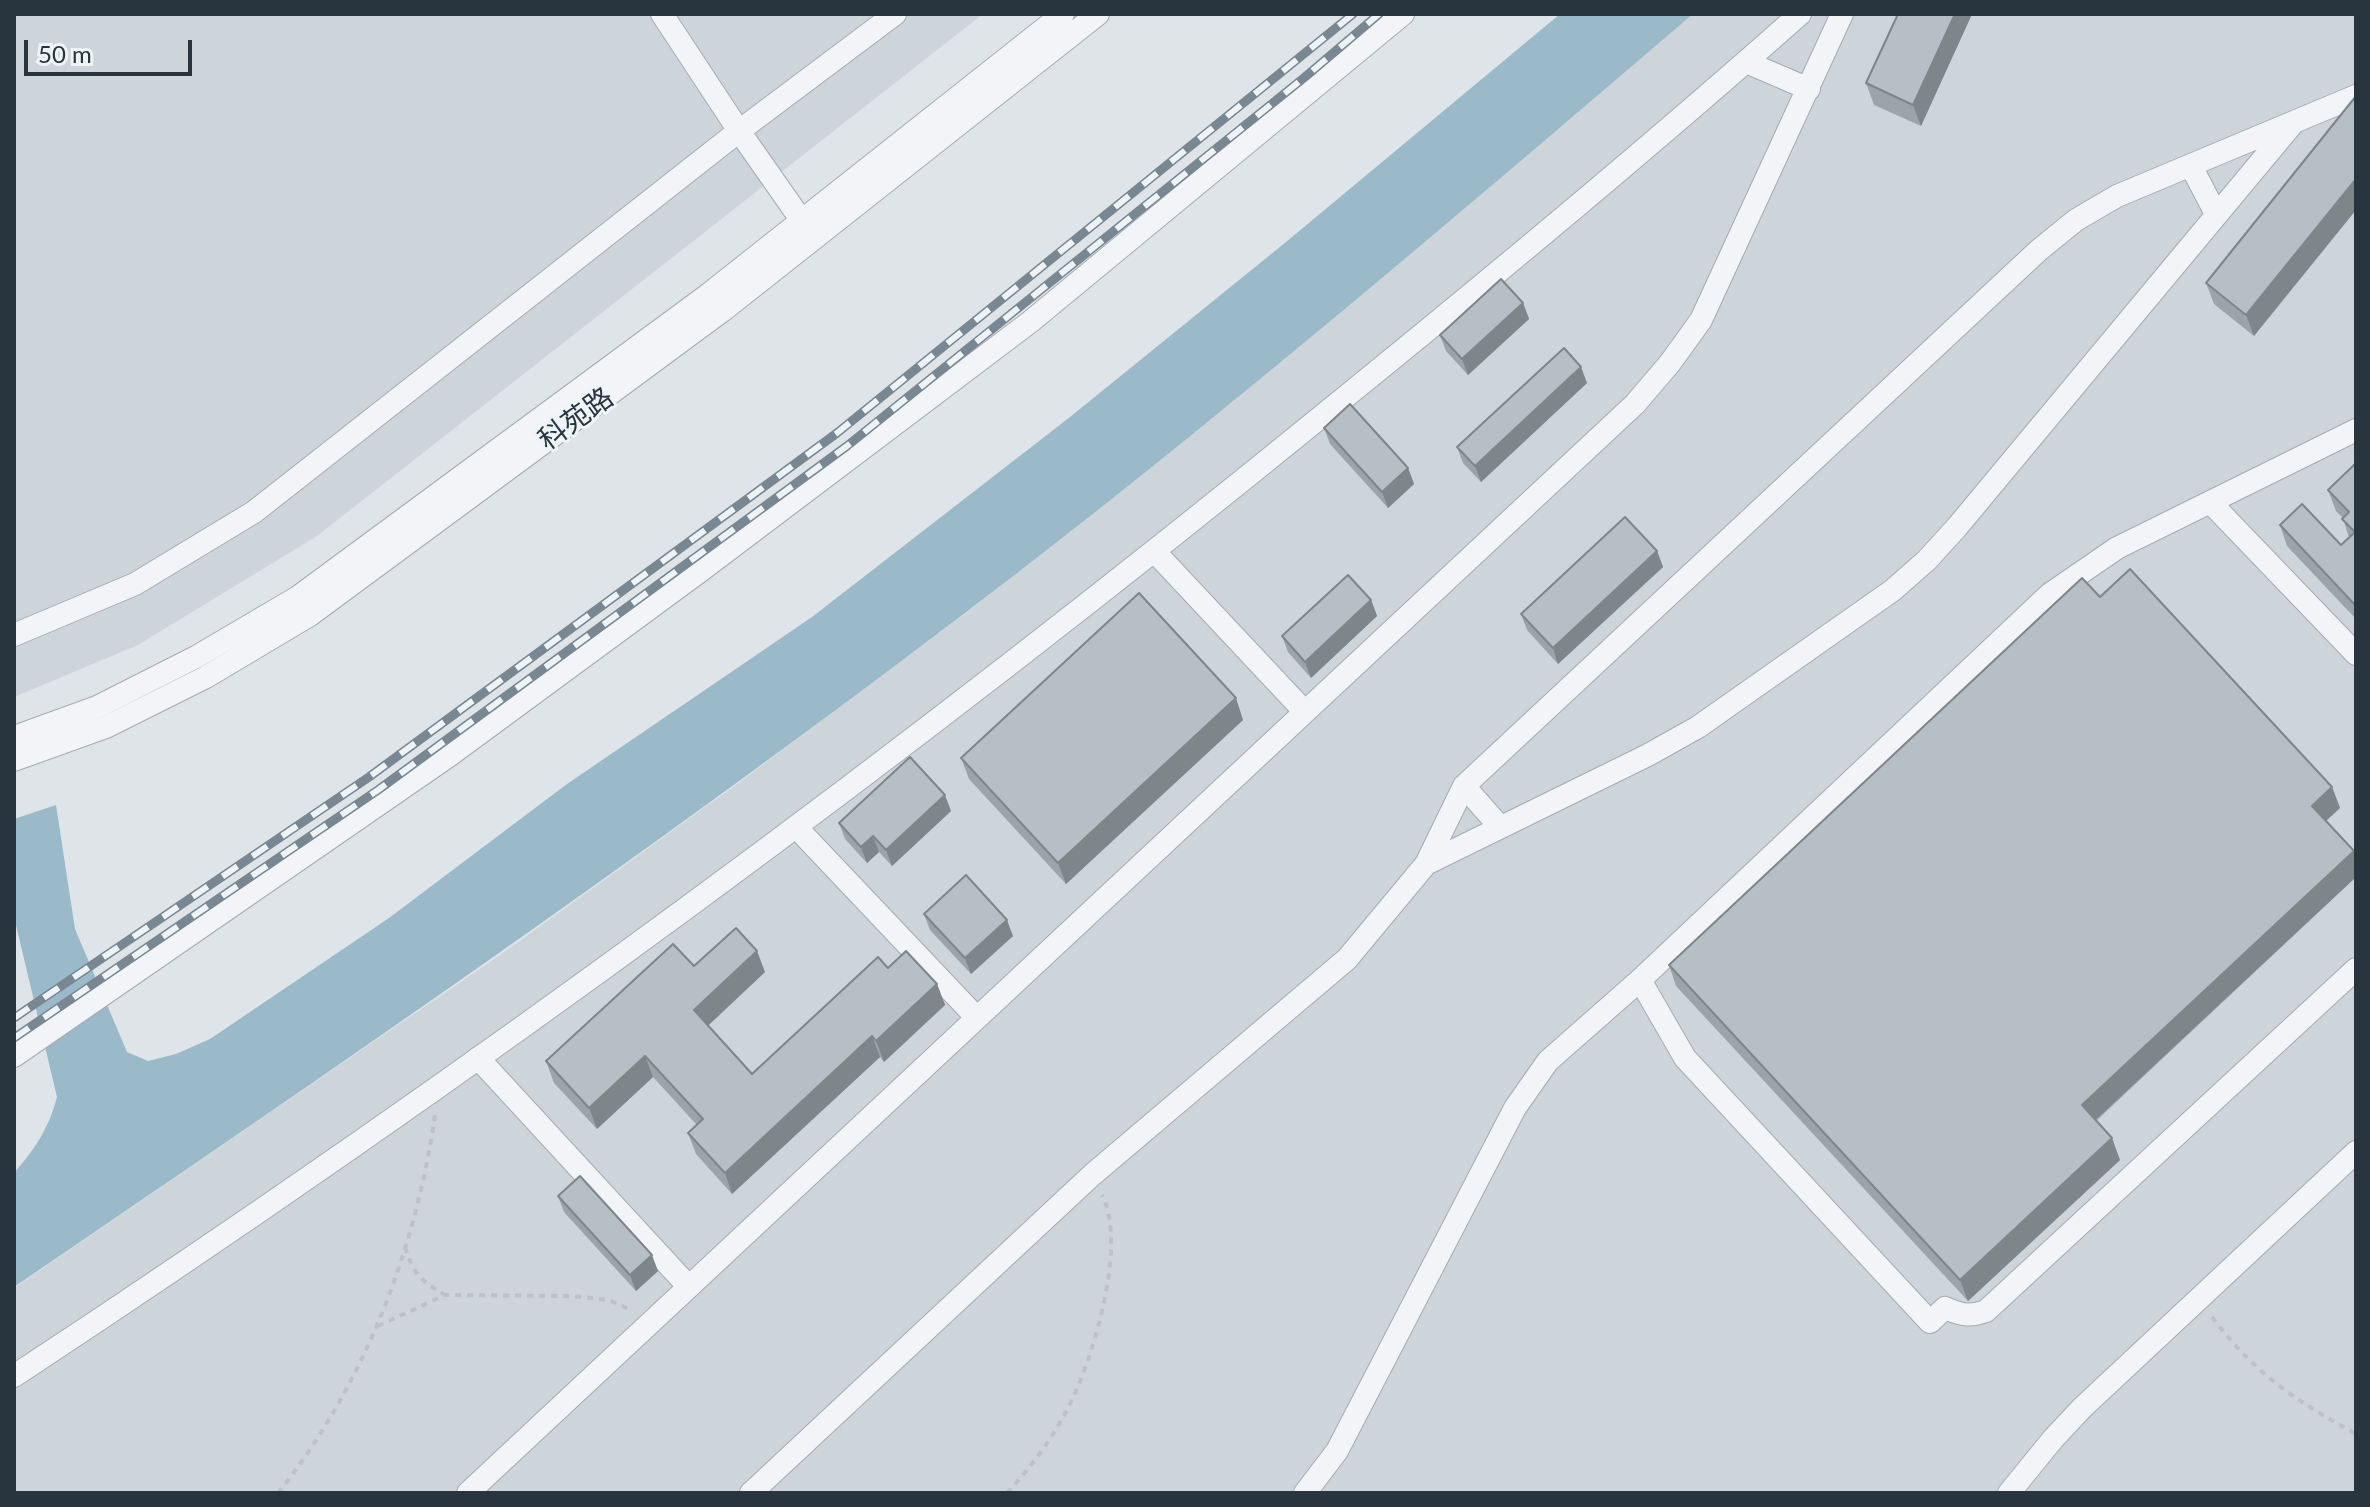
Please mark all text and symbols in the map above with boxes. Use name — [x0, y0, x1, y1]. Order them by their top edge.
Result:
scale bar — [28, 24, 196, 74]
text: 50 m — [38, 39, 92, 68]
street label: 科苑路 — [532, 381, 620, 457]

